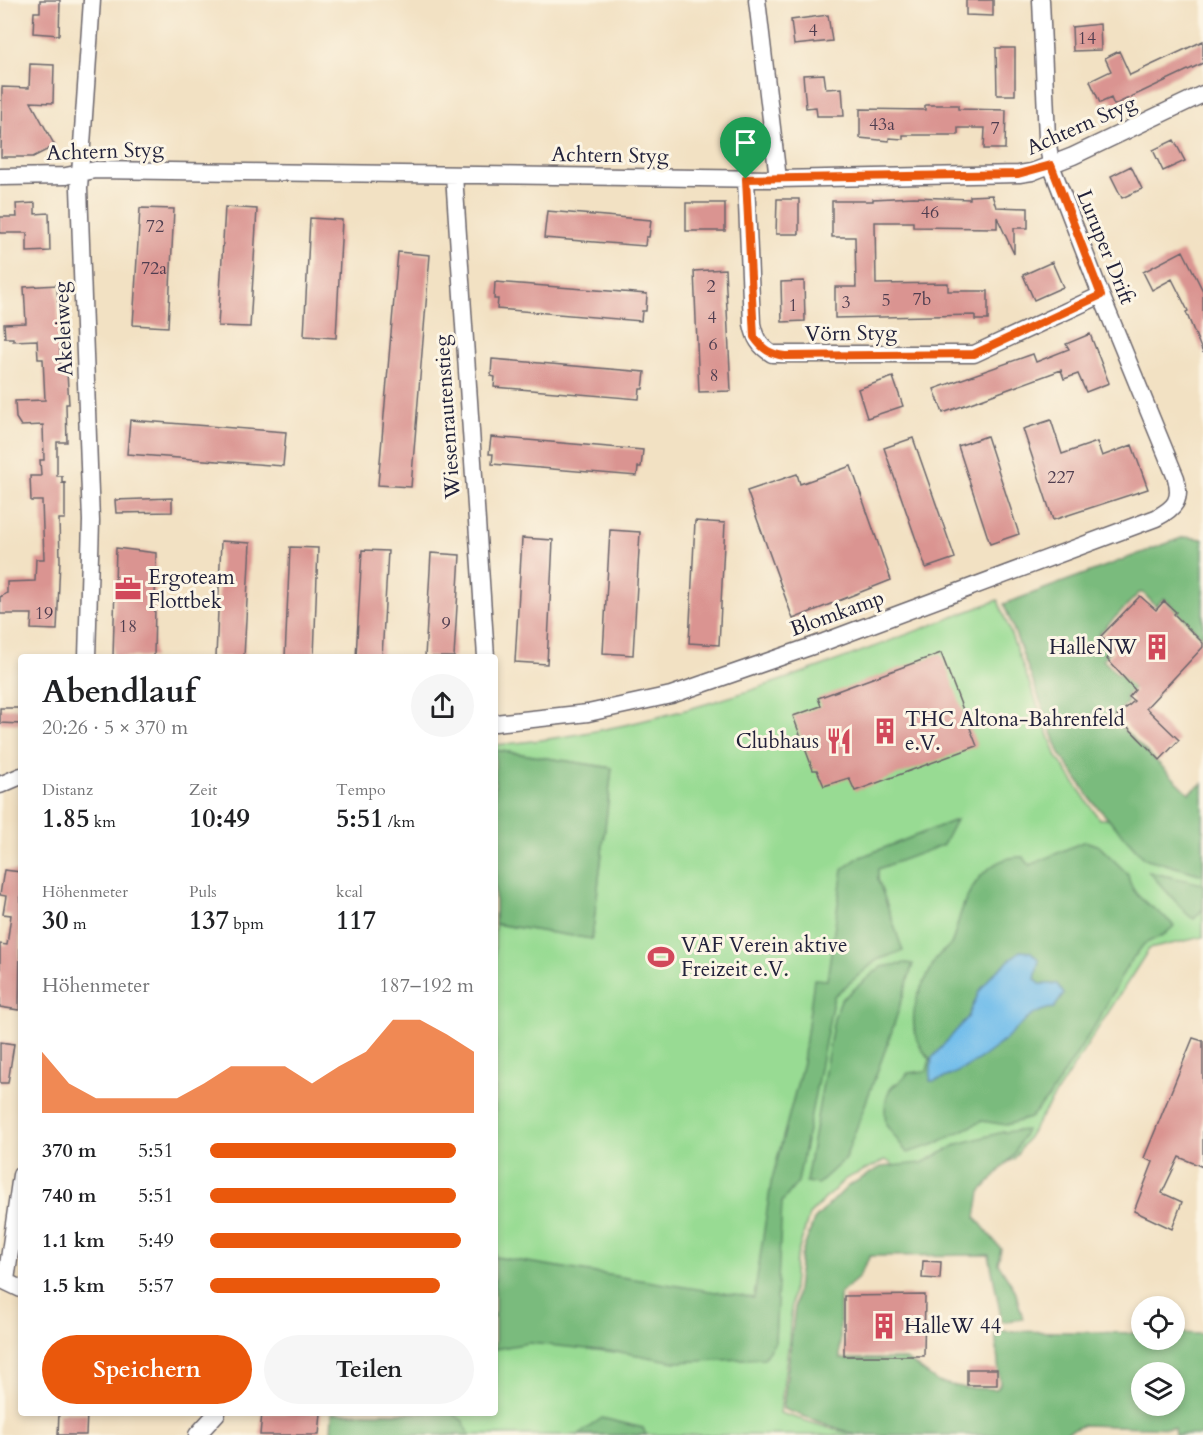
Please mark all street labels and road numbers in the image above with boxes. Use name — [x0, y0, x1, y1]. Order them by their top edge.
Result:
street label: Achtern Styg — [1022, 88, 1141, 163]
street label: Achtern Styg — [46, 135, 164, 168]
street label: Achtern Styg — [551, 140, 669, 171]
street label: Luruper Drift — [1069, 186, 1142, 309]
street label: Akeleiweg — [47, 281, 80, 377]
street label: Vörn Styg — [805, 318, 897, 349]
street label: Wiesenrautenstieg — [427, 334, 468, 501]
street label: Blomkamp — [786, 583, 888, 644]

